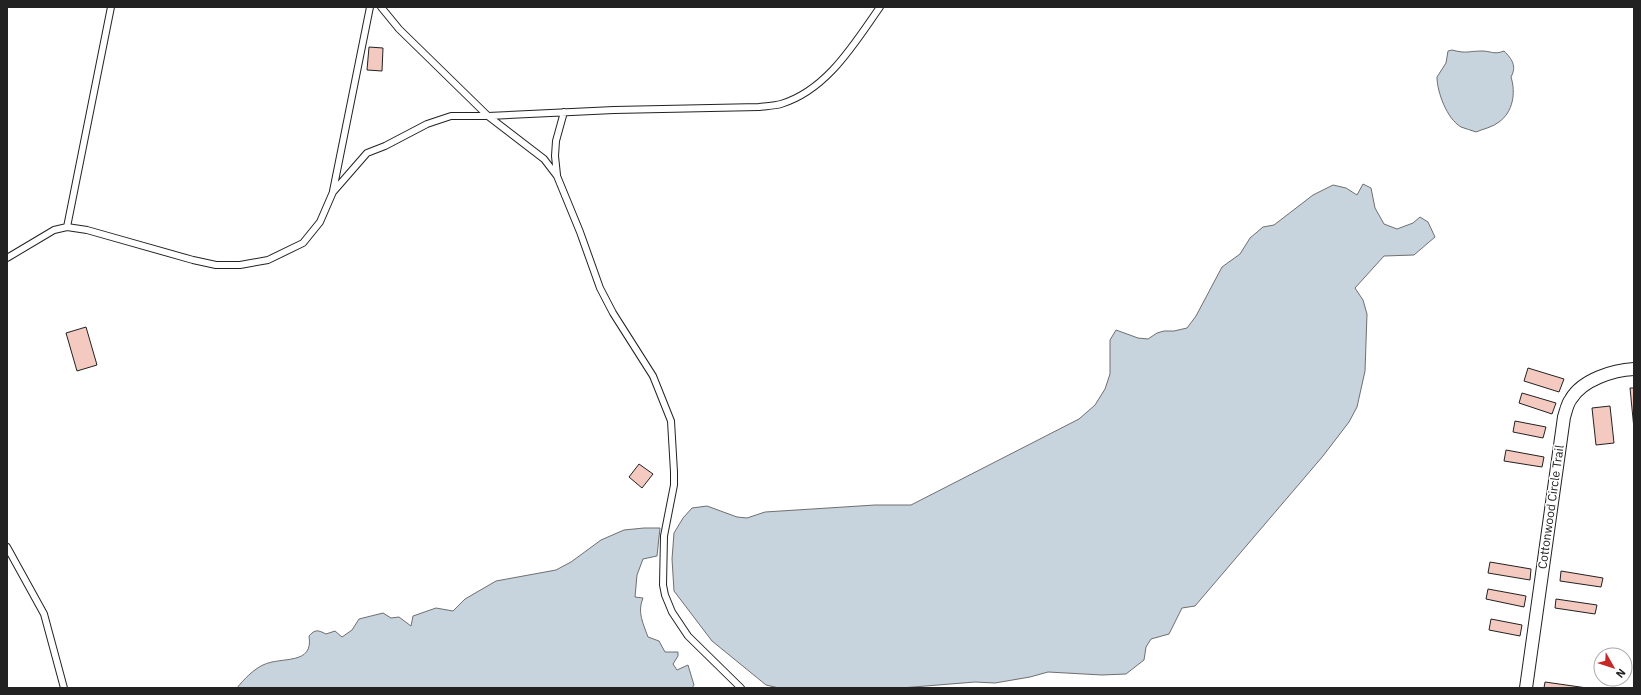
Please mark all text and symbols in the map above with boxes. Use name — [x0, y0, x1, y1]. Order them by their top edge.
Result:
street label: Cottonwood Circle Trail — [1534, 444, 1567, 570]
north arrow — [1593, 647, 1633, 687]
text: N — [1613, 666, 1629, 681]

